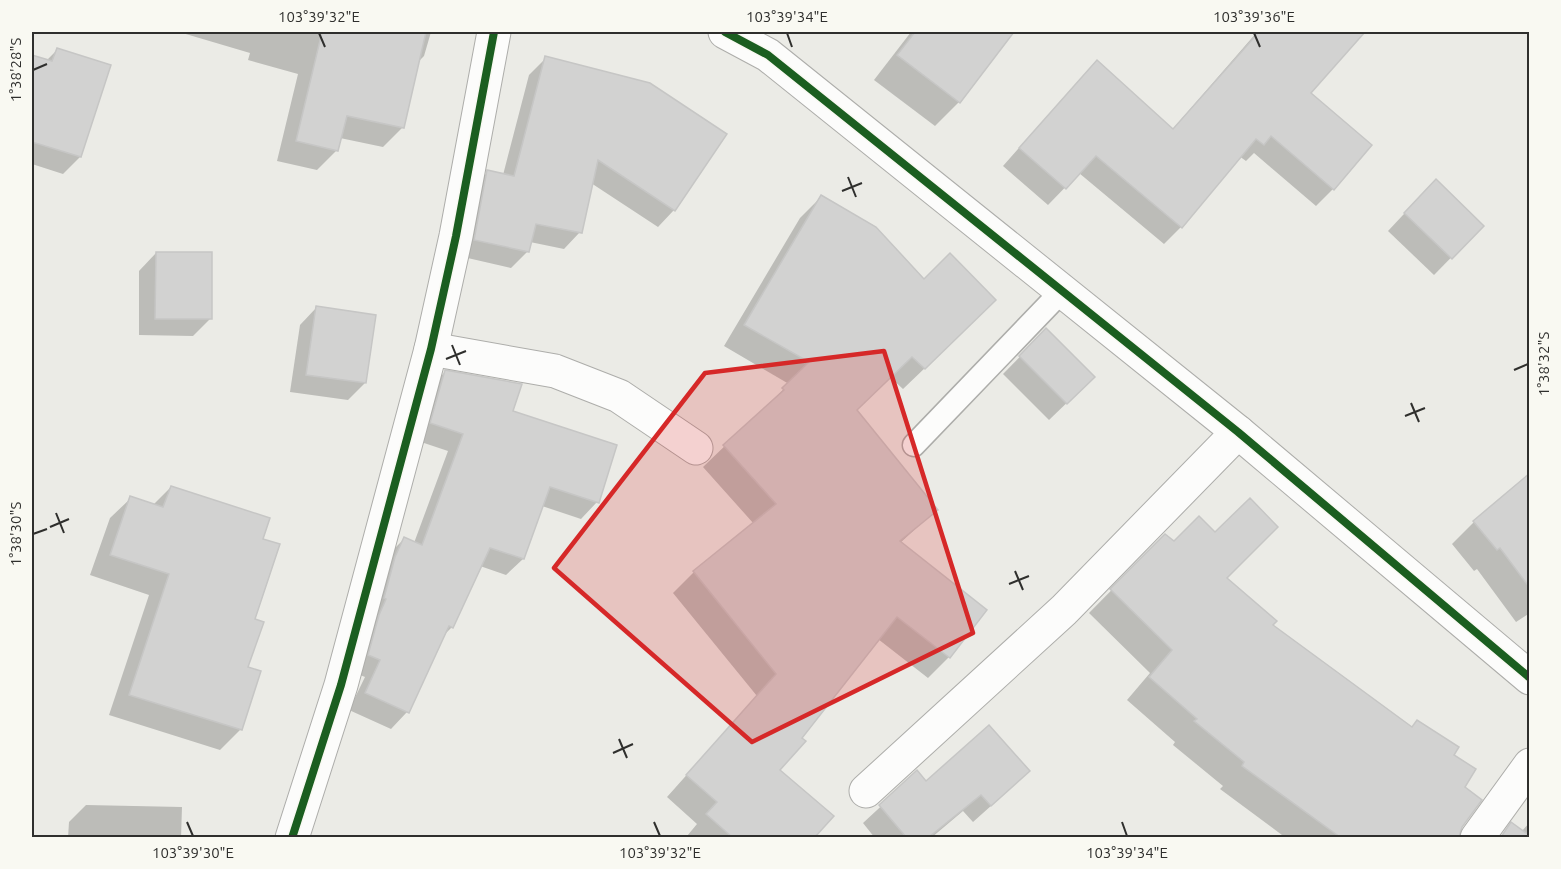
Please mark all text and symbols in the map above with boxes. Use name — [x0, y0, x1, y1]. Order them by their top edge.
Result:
text: 103°39'32"E — [278, 8, 360, 25]
text: 103°39'34"E — [746, 8, 828, 25]
text: 103°39'36"E — [1213, 8, 1295, 25]
text: 1°38'28"S — [7, 38, 24, 102]
text: 1°38'32"S — [1535, 332, 1552, 396]
text: 1°38'30"S — [7, 502, 24, 566]
text: 103°39'30"E — [152, 844, 234, 861]
text: 103°39'32"E — [619, 844, 701, 861]
text: 103°39'34"E — [1086, 844, 1168, 861]

